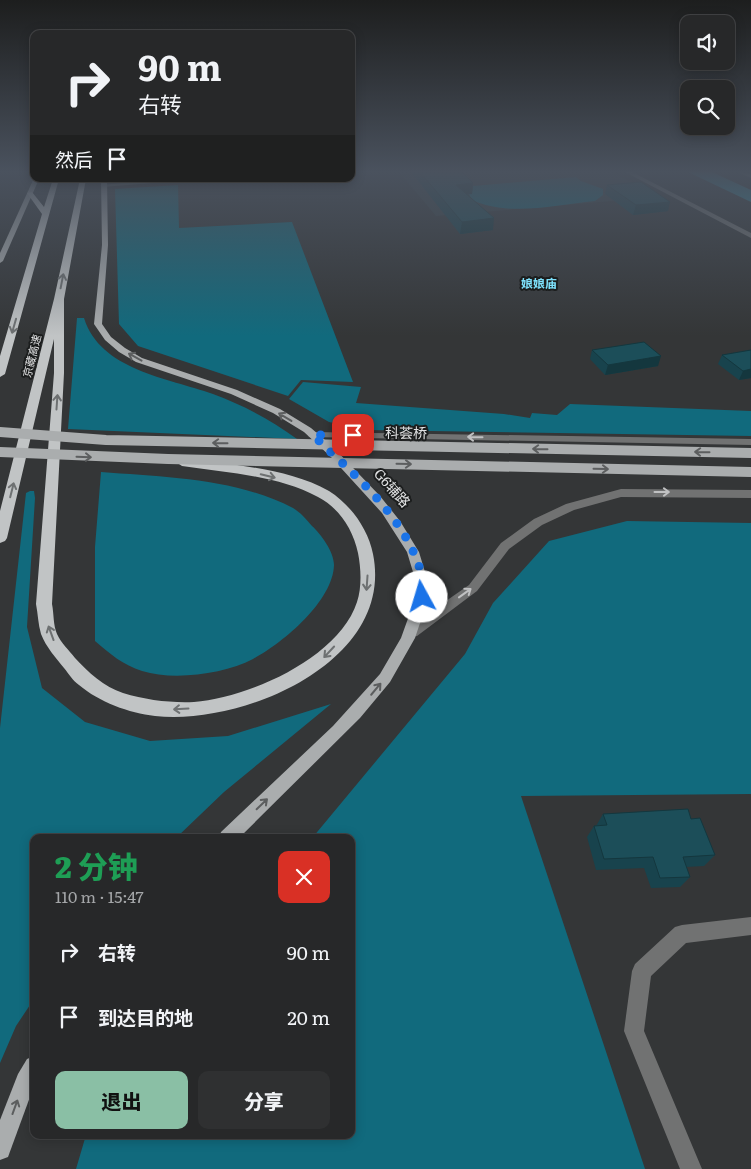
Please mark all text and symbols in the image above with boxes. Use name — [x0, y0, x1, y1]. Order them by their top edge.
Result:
map controls — [680, 15, 735, 135]
button: sound — [680, 15, 735, 70]
text: 90 m — [138, 40, 222, 92]
icon: right — [55, 50, 120, 115]
button: search — [680, 80, 735, 135]
text: 右转 — [138, 87, 182, 120]
text: 然后 — [55, 145, 93, 173]
icon: arrive — [103, 145, 131, 173]
one-way arrow — [58, 274, 67, 290]
district label: 娘娘庙 — [521, 274, 557, 292]
one-way arrow — [8, 318, 18, 334]
street label: 京藏高速 — [18, 332, 44, 379]
one-way arrow — [128, 352, 143, 361]
one-way arrow — [53, 394, 62, 410]
one-way arrow — [279, 412, 293, 422]
pin — [332, 414, 374, 456]
icon: arrive — [339, 421, 367, 449]
street label: 科荟桥 — [385, 422, 427, 442]
one-way arrow — [467, 433, 483, 442]
one-way arrow — [212, 438, 228, 448]
one-way arrow — [532, 444, 548, 454]
one-way arrow — [695, 447, 711, 457]
one-way arrow — [75, 452, 91, 461]
one-way arrow — [395, 460, 411, 469]
street label: G6辅路 — [370, 464, 416, 511]
one-way arrow — [592, 464, 609, 474]
one-way arrow — [260, 472, 276, 481]
one-way arrow — [8, 483, 17, 499]
one-way arrow — [654, 488, 670, 497]
position arrow — [395, 570, 447, 622]
one-way arrow — [362, 574, 371, 590]
one-way arrow — [458, 588, 472, 598]
one-way arrow — [46, 626, 55, 641]
one-way arrow — [323, 646, 335, 659]
one-way arrow — [371, 682, 382, 695]
one-way arrow — [174, 705, 190, 714]
one-way arrow — [255, 798, 268, 810]
text: 2 分钟 — [55, 843, 138, 887]
button: close — [278, 851, 330, 903]
text: 110 m · 15:47 — [55, 884, 144, 908]
icon: right — [55, 938, 83, 966]
text: 右转 — [98, 938, 136, 966]
text: 90 m — [287, 938, 330, 966]
icon: arrive — [55, 1003, 83, 1031]
text: 到达目的地 — [98, 1003, 193, 1031]
text: 20 m — [287, 1003, 330, 1031]
button: 退出 — [55, 1071, 188, 1129]
button: 分享 — [198, 1071, 330, 1129]
one-way arrow — [11, 1100, 20, 1115]

